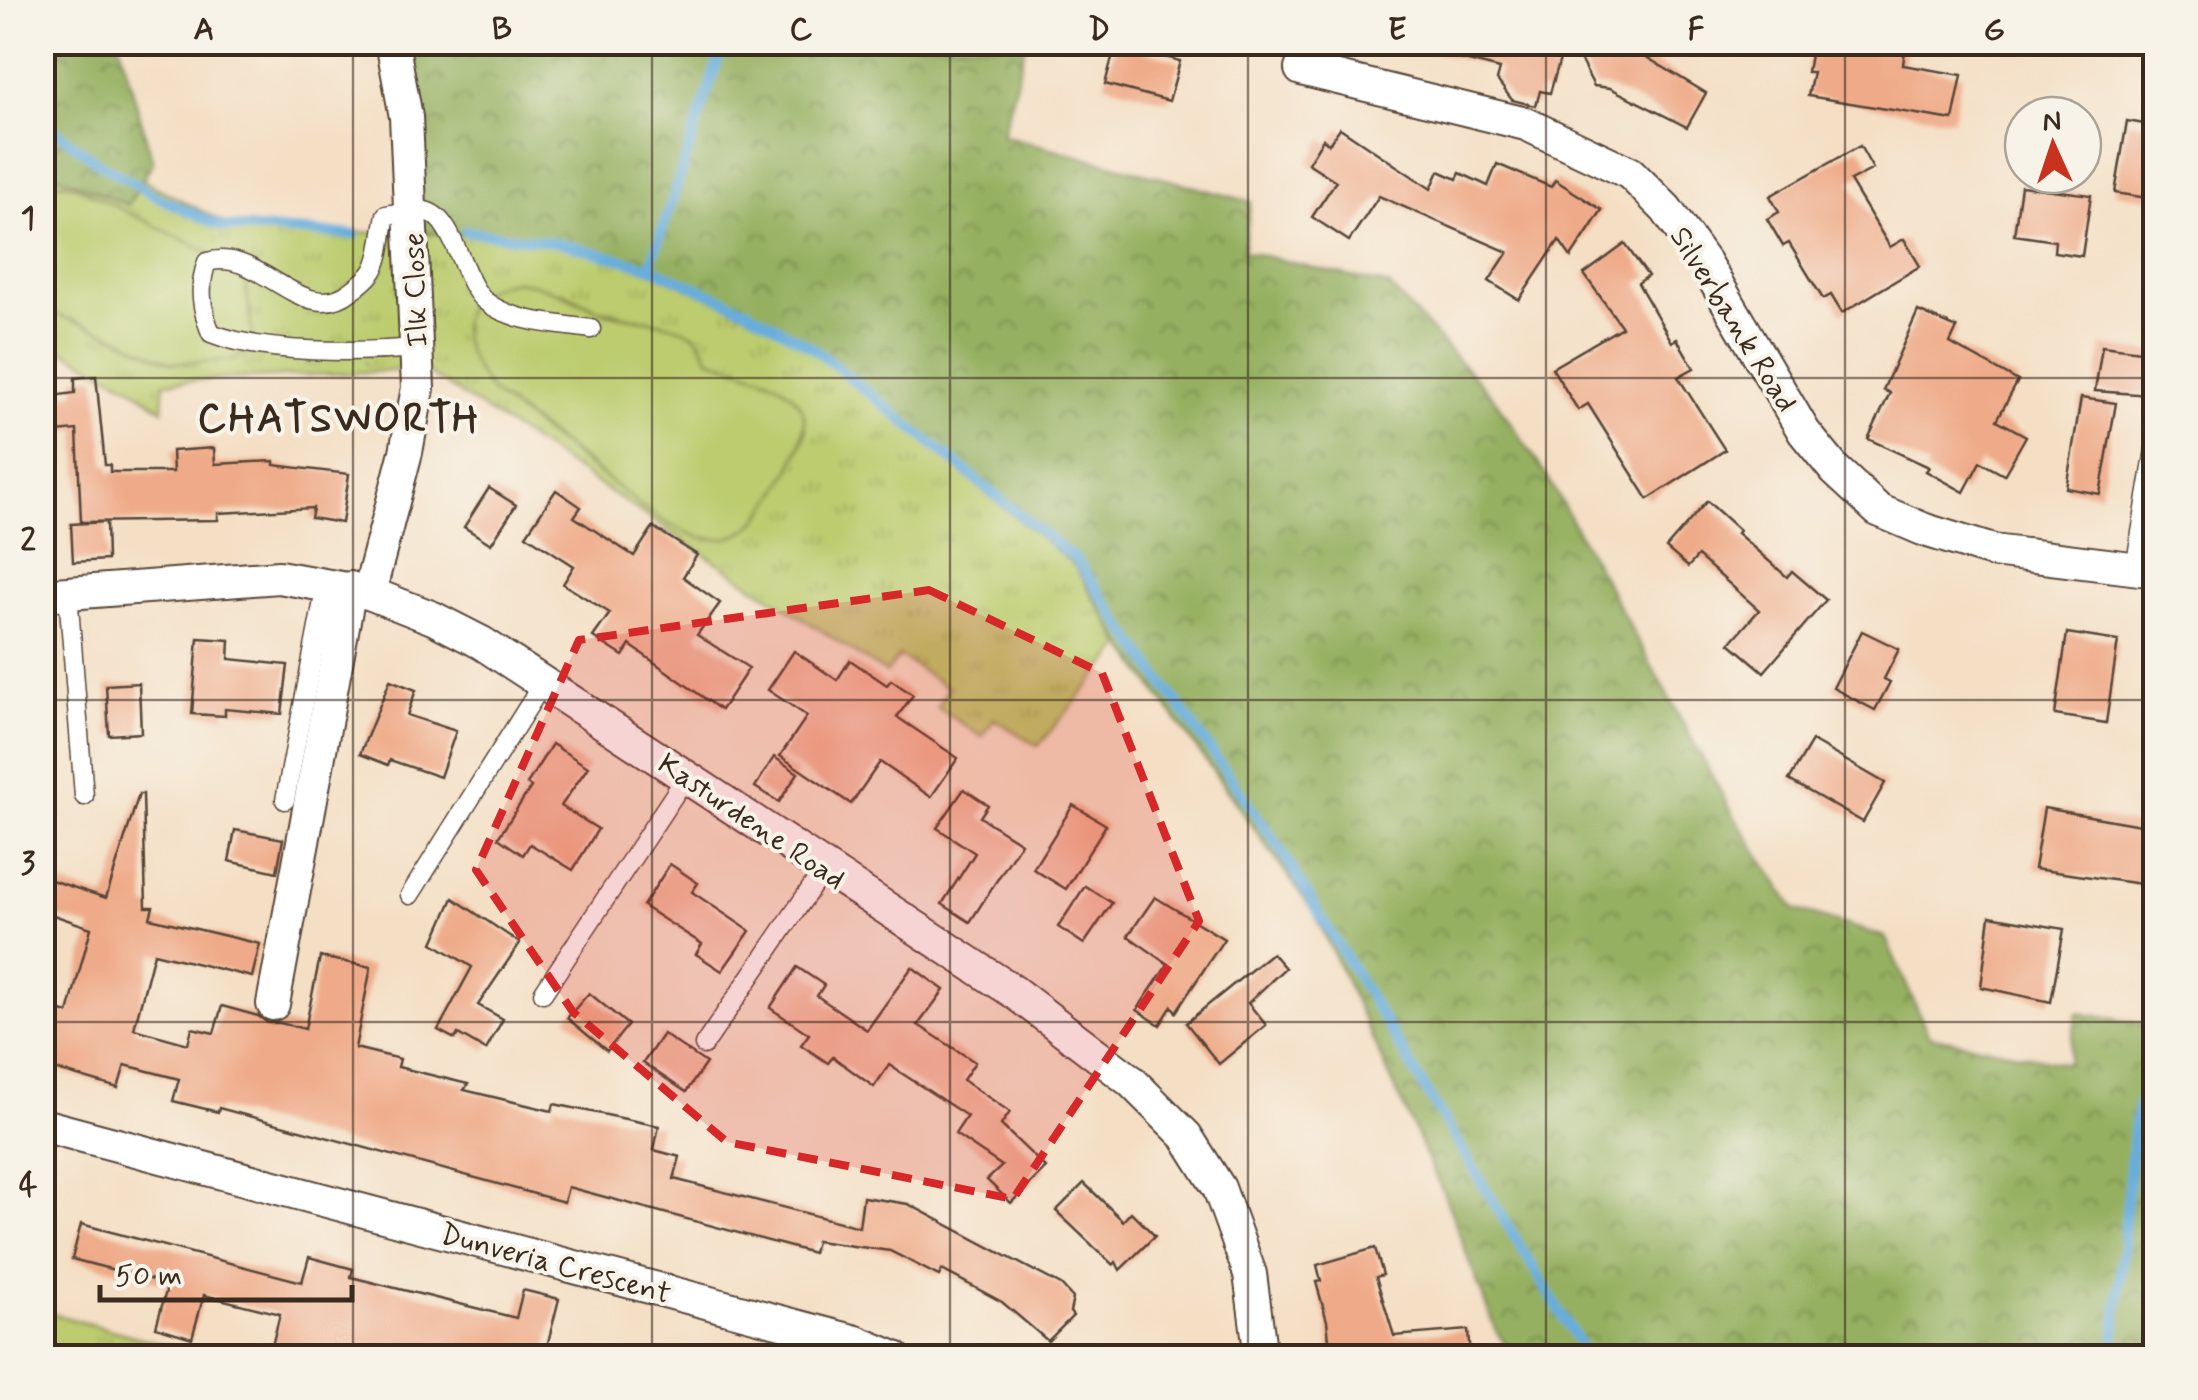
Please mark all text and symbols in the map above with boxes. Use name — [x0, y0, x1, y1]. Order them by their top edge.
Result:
text: A — [194, 9, 214, 51]
text: B — [492, 9, 512, 51]
text: C — [790, 9, 813, 51]
text: D — [1088, 9, 1110, 51]
text: E — [1388, 9, 1407, 51]
text: F — [1688, 9, 1705, 51]
text: G — [1983, 9, 2005, 51]
north arrow — [2003, 95, 2103, 195]
text: N — [2042, 104, 2062, 141]
text: 1 — [21, 198, 35, 240]
street label: Silverbank Road — [1660, 220, 1805, 420]
street label: Ilk Close — [395, 232, 438, 348]
district label: CHATSWORTH — [198, 394, 481, 446]
text: 2 — [20, 520, 36, 562]
street label: Kasturdene Road — [650, 745, 852, 899]
text: 3 — [21, 843, 36, 885]
text: 4 — [19, 1165, 38, 1207]
street label: Dunveria Crescent — [436, 1215, 675, 1314]
scale bar — [100, 1240, 352, 1302]
text: 50 m — [115, 1257, 182, 1296]

